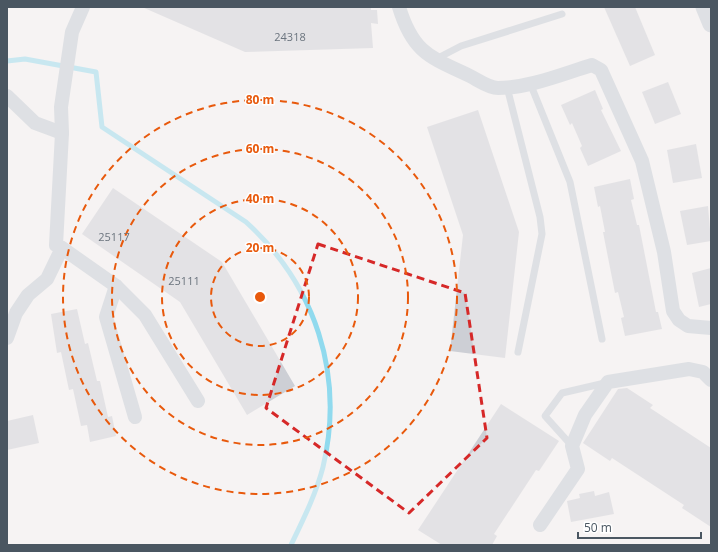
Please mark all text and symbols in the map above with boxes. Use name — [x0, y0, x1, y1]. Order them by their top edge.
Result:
house number: 24318 — [274, 29, 306, 44]
text: 80 m — [246, 91, 274, 108]
text: 60 m — [246, 140, 274, 157]
text: 40 m — [246, 190, 274, 207]
house number: 25117 — [98, 229, 130, 244]
text: 20 m — [246, 239, 274, 256]
house number: 25111 — [168, 273, 200, 288]
centre of rings — [253, 290, 267, 304]
scale bar — [578, 514, 701, 540]
text: 50 m — [584, 519, 612, 536]

